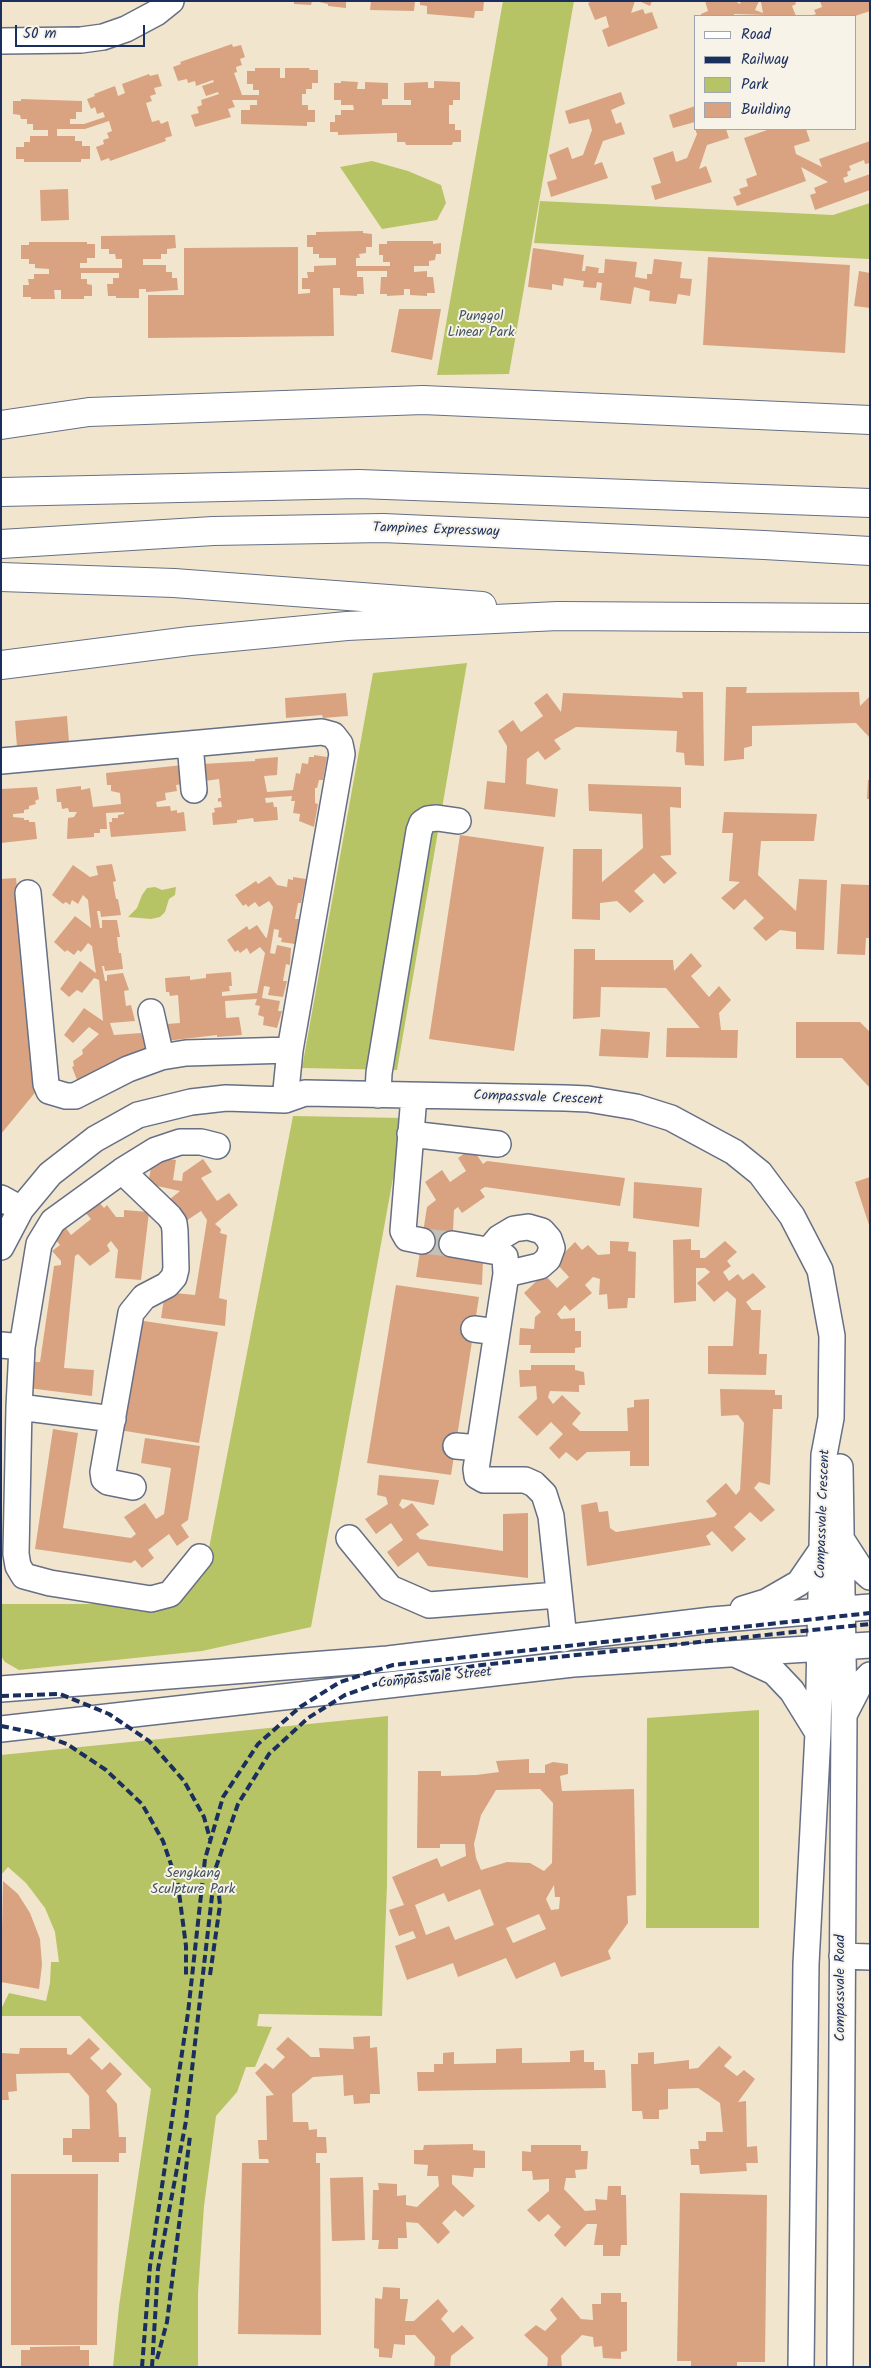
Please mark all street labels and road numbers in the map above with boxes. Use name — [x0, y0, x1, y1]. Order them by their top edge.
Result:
street label: Tampines Expressway — [372, 520, 500, 542]
street label: Compassvale Crescent — [473, 1088, 603, 1110]
street label: Compassvale Crescent — [813, 1449, 835, 1579]
street label: Compassvale Street — [377, 1665, 493, 1693]
street label: Compassvale Road — [834, 1935, 850, 2041]

